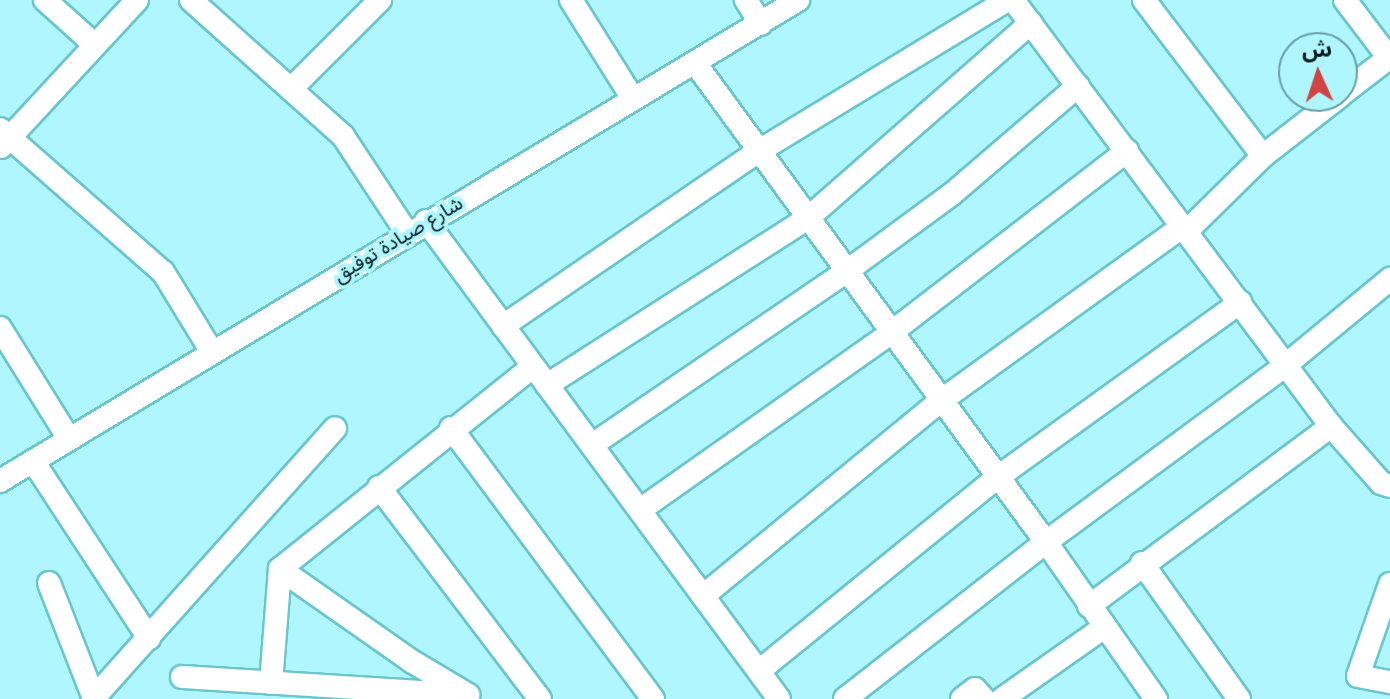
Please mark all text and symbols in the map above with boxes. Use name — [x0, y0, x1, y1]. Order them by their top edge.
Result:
north arrow — [1278, 32, 1358, 112]
text: ش — [1301, 36, 1333, 63]
street label: شارع صيادة توفيق — [329, 191, 467, 287]

